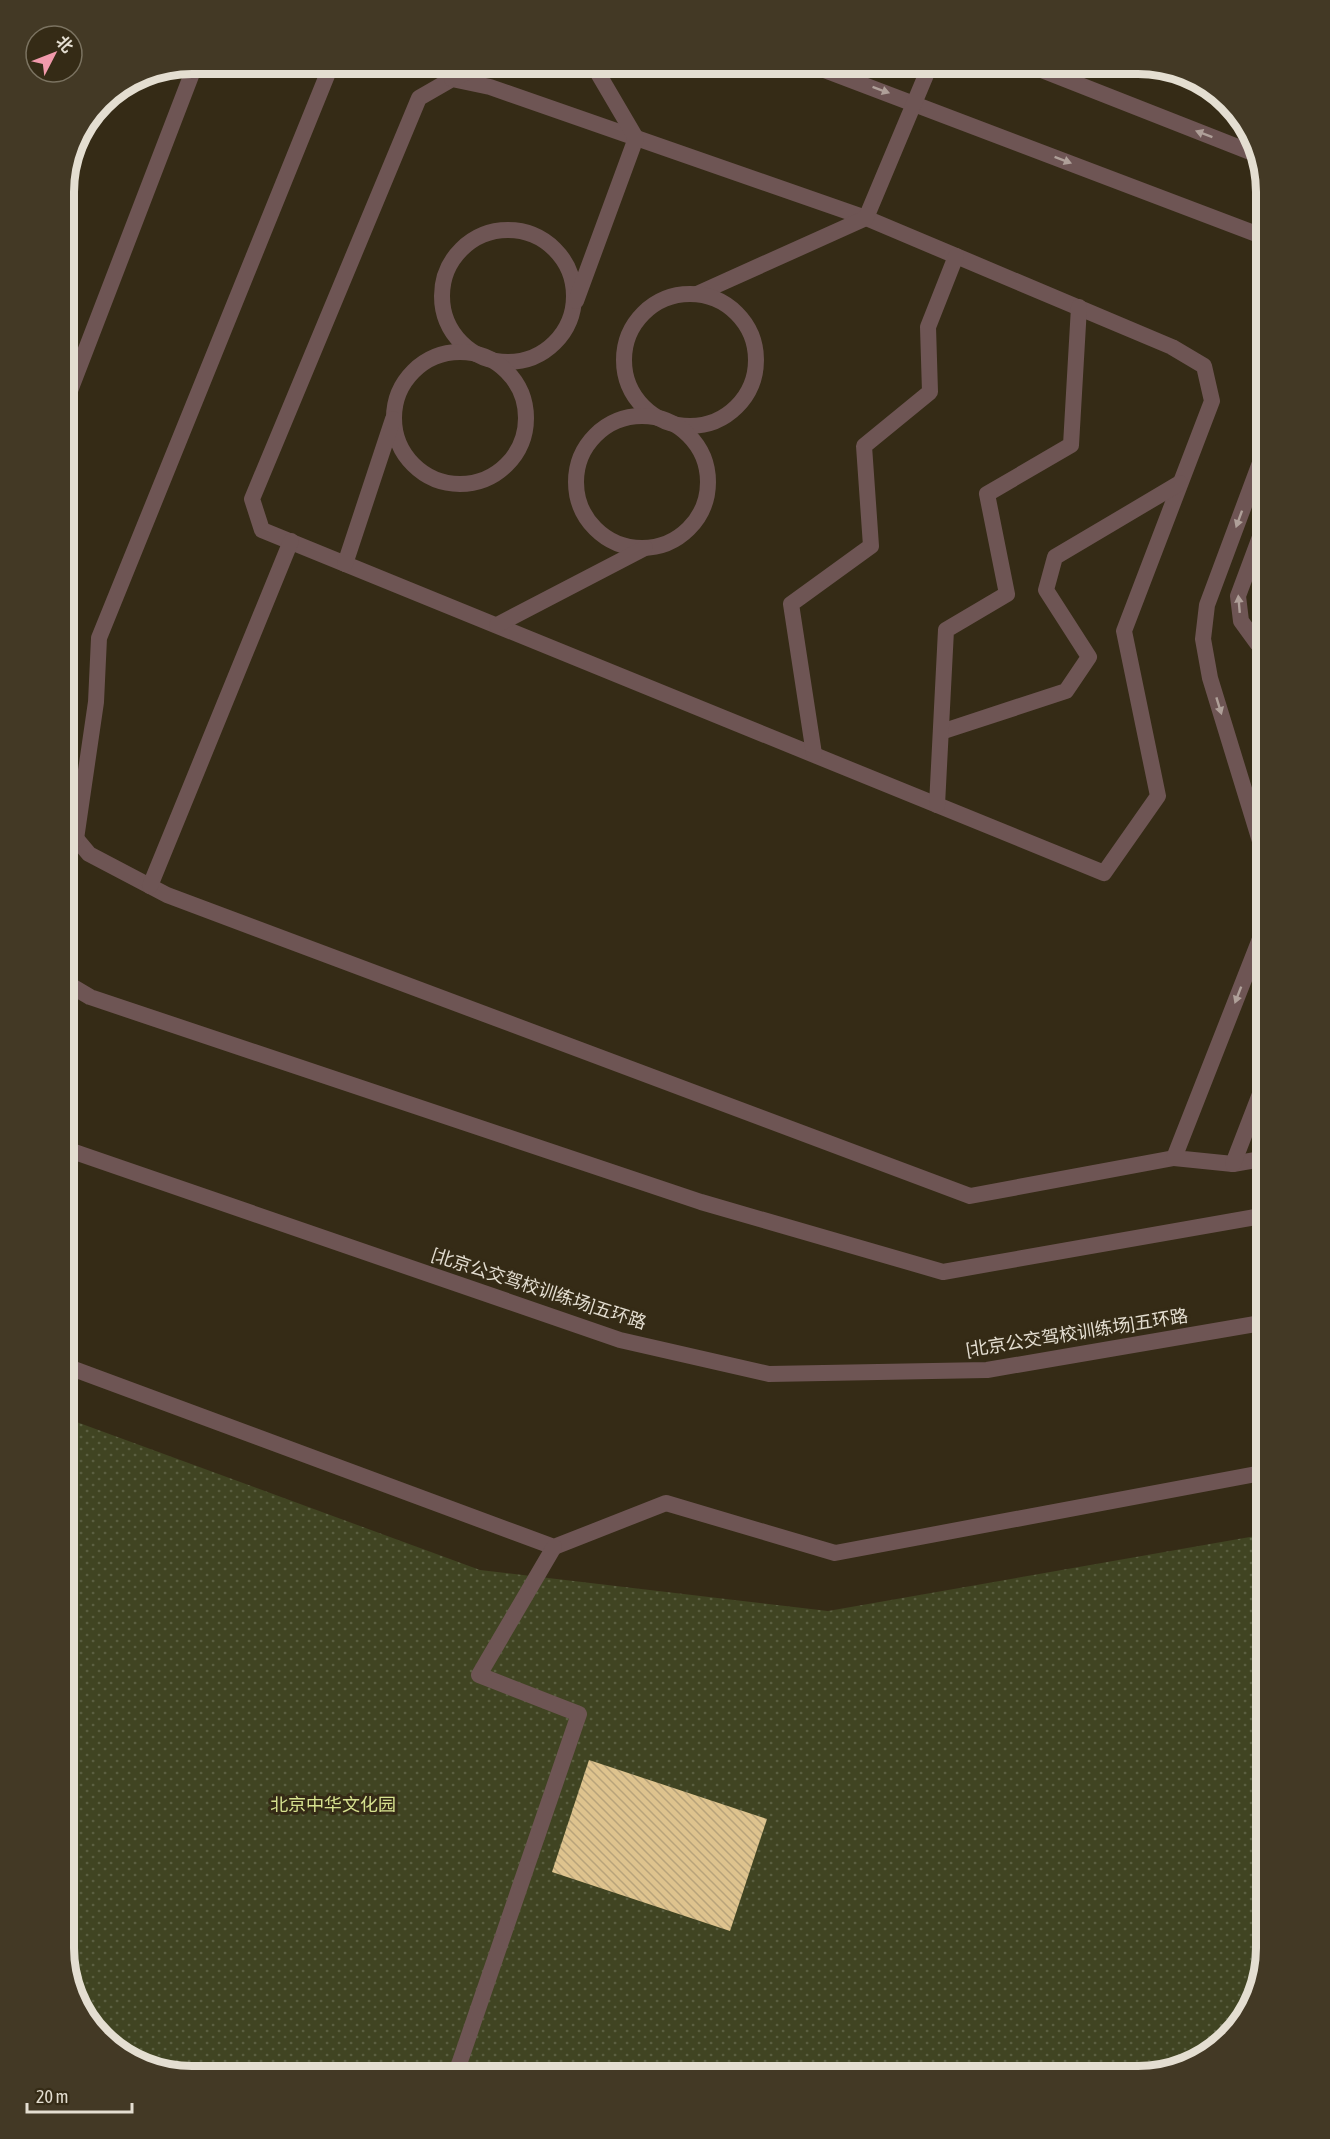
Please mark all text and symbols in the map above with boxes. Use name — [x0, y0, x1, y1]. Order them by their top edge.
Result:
north arrow — [24, 24, 84, 84]
text: 北 — [53, 32, 77, 56]
one-way arrow — [872, 86, 890, 96]
one-way arrow — [1195, 128, 1213, 138]
one-way arrow — [1054, 155, 1072, 165]
one-way arrow — [1234, 510, 1244, 528]
one-way arrow — [1234, 594, 1244, 613]
one-way arrow — [1215, 697, 1224, 715]
one-way arrow — [1233, 986, 1242, 1004]
street label: [北京公交驾校训练场]五环路 — [429, 1244, 649, 1333]
street label: [北京公交驾校训练场]五环路 — [964, 1305, 1189, 1360]
park label: 北京中华文化园 — [270, 1794, 396, 1815]
scale bar — [27, 2076, 132, 2114]
text: 20 m — [36, 2086, 68, 2107]

